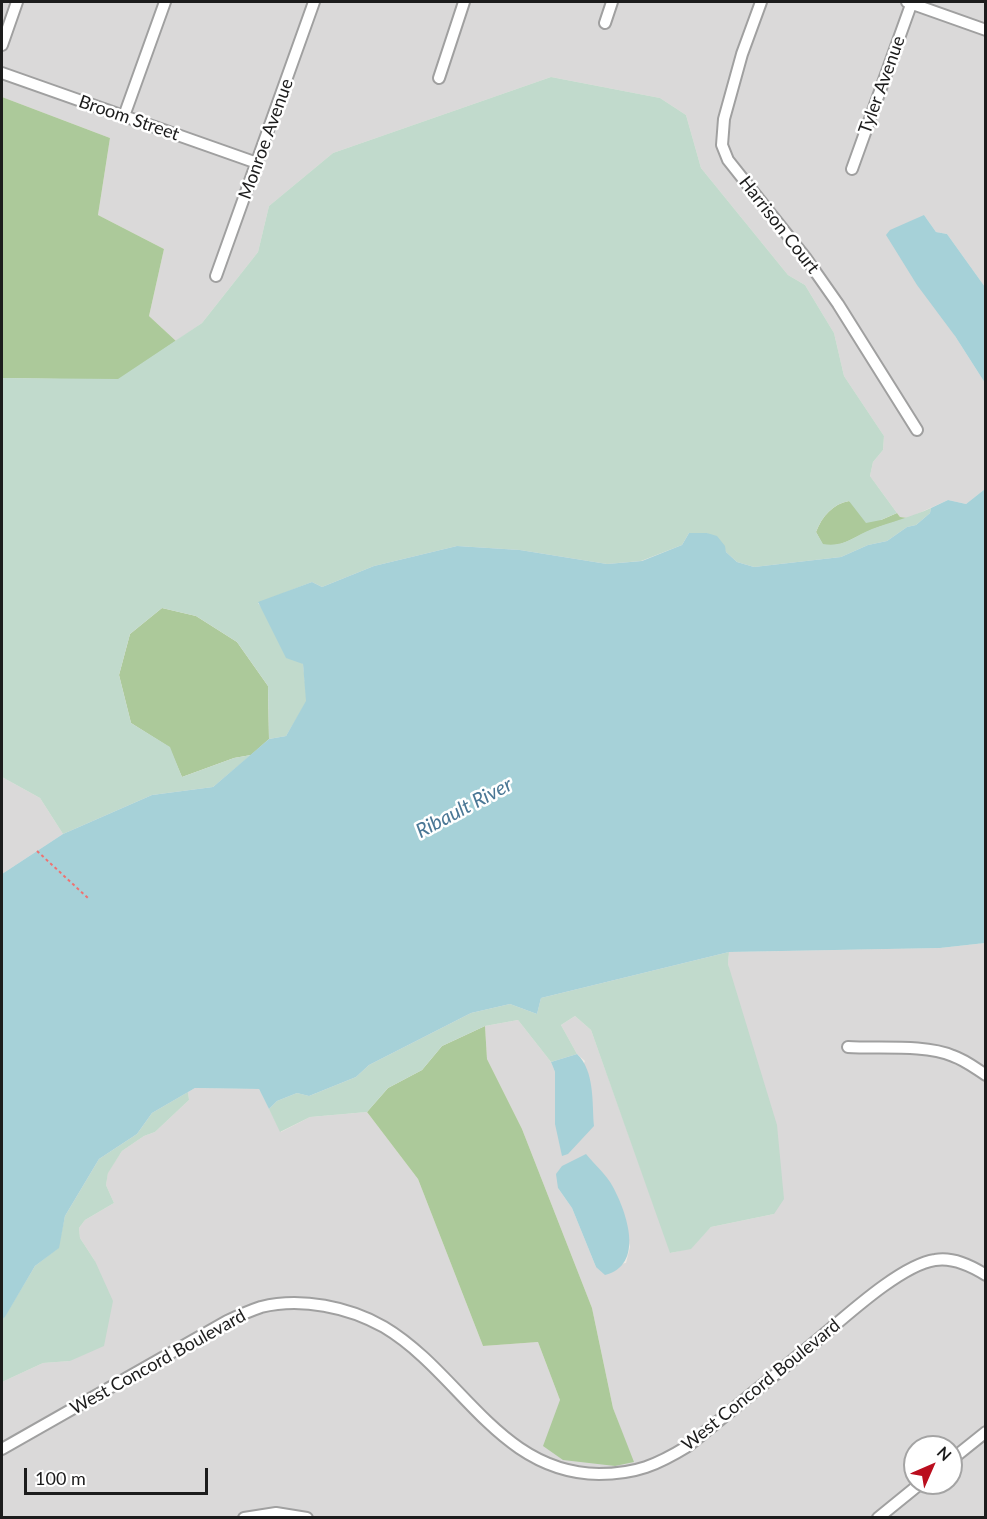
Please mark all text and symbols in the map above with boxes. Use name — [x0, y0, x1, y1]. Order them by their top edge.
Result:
street label: Tyler Avenue — [854, 33, 910, 137]
street label: Monroe Avenue — [234, 76, 298, 202]
street label: Broom Street — [76, 91, 182, 145]
street label: Harrison Court — [734, 172, 824, 278]
water label: Ribault River — [412, 773, 516, 843]
street label: West Concord Boulevard — [67, 1305, 249, 1419]
street label: West Concord Boulevard — [678, 1315, 844, 1455]
north arrow — [903, 1435, 963, 1495]
text: N — [934, 1442, 956, 1464]
scale bar — [27, 1456, 212, 1494]
text: 100 m — [35, 1467, 86, 1489]

